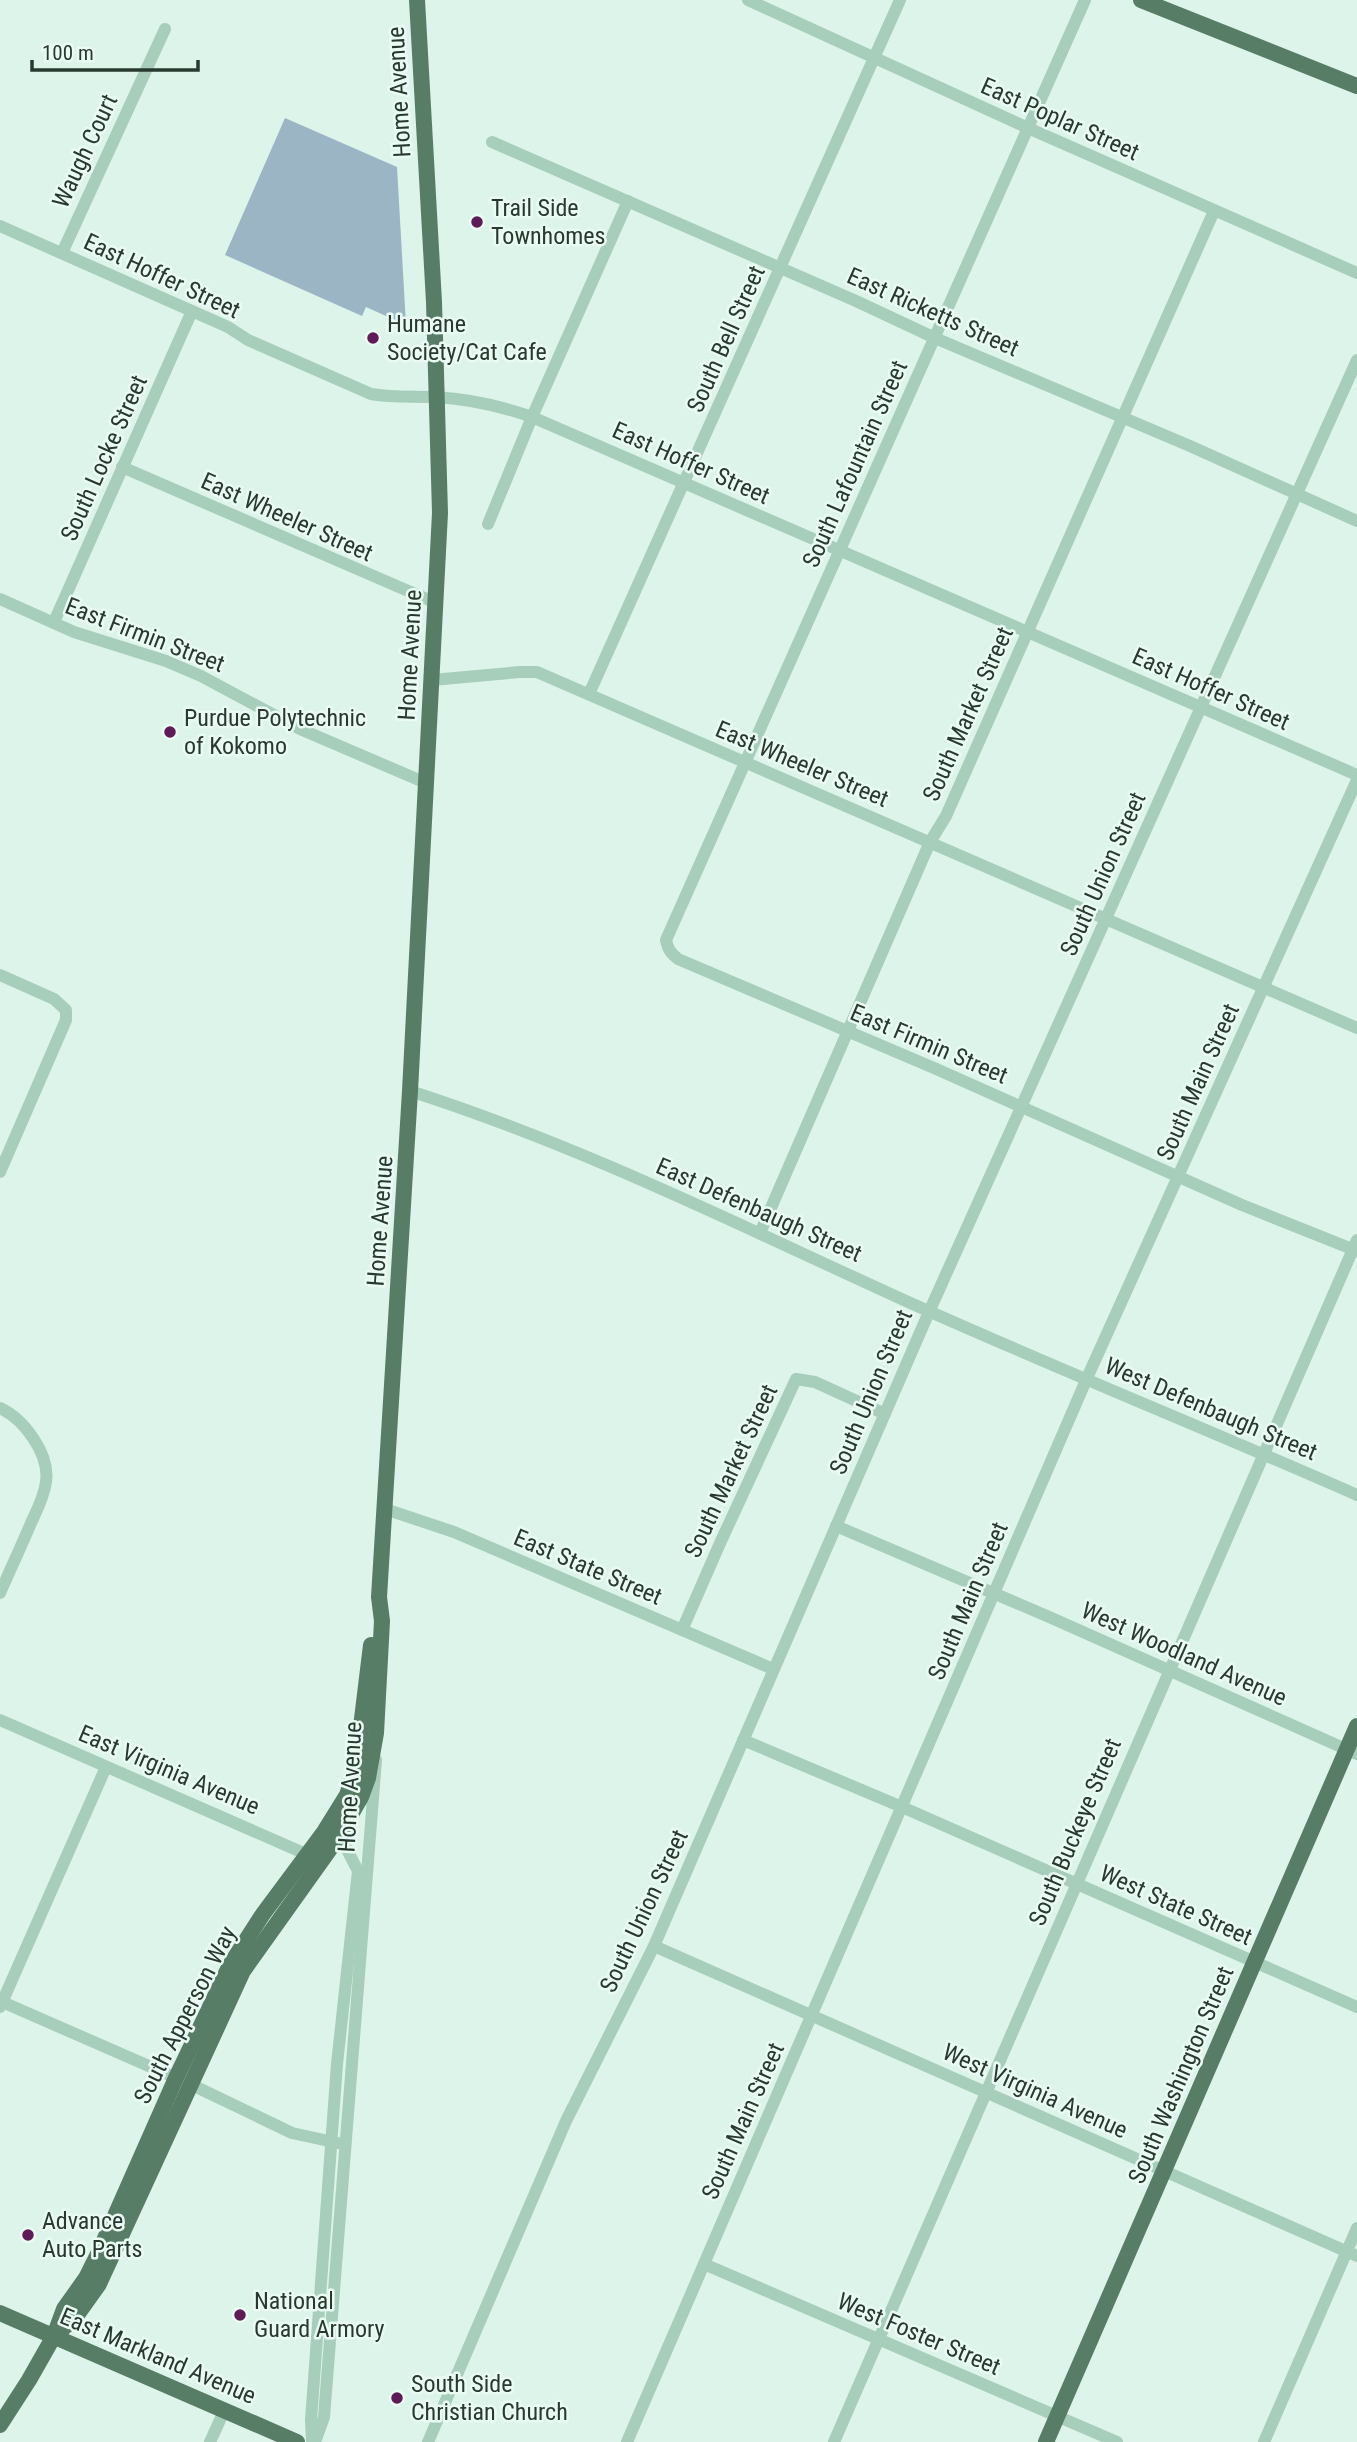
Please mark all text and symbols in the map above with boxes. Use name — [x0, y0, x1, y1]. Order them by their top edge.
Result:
street label: Home Avenue — [382, 26, 416, 158]
scale bar — [32, 28, 198, 72]
text: 100 m — [42, 41, 94, 65]
street label: East Poplar Street — [977, 72, 1143, 166]
street label: Waugh Court — [46, 90, 124, 212]
place label: Trail Side Townhomes — [491, 194, 606, 250]
marker: Trail Side Townhomes — [469, 214, 485, 230]
street label: East Hoffer Street — [79, 228, 245, 324]
street label: South Bell Street — [681, 261, 771, 417]
street label: East Ricketts Street — [843, 262, 1023, 362]
place label: Humane Society/Cat Cafe — [387, 310, 547, 366]
marker: Humane Society/Cat Cafe — [365, 330, 381, 346]
street label: South Lafountain Street — [797, 356, 913, 572]
street label: South Locke Street — [55, 371, 153, 545]
street label: East Hoffer Street — [608, 416, 774, 510]
street label: East Wheeler Street — [197, 467, 377, 567]
street label: Home Avenue — [393, 589, 427, 721]
street label: East Firmin Street — [61, 592, 229, 678]
street label: South Market Street — [917, 622, 1019, 806]
street label: East Hoffer Street — [1128, 642, 1294, 736]
place label: Purdue Polytechnic of Kokomo — [184, 704, 366, 760]
street label: East Wheeler Street — [711, 715, 893, 813]
marker: Purdue Polytechnic of Kokomo — [162, 724, 178, 740]
street label: South Union Street — [1054, 788, 1152, 960]
street label: East Firmin Street — [846, 998, 1012, 1090]
street label: South Main Street — [1151, 999, 1245, 1165]
street label: East Defenbaugh Street — [652, 1152, 866, 1268]
street label: Home Avenue — [361, 1155, 399, 1287]
street label: South Union Street — [824, 1305, 918, 1479]
street label: West Defenbaugh Street — [1101, 1352, 1321, 1466]
street label: South Market Street — [679, 1380, 783, 1562]
street label: South Main Street — [922, 1518, 1014, 1684]
street label: East State Street — [510, 1523, 666, 1611]
street label: West Woodland Avenue — [1077, 1596, 1291, 1712]
street label: East Virginia Avenue — [74, 1719, 264, 1821]
street label: Home Avenue — [333, 1721, 367, 1853]
street label: South Buckeye Street — [1023, 1734, 1127, 1930]
street label: South Union Street — [594, 1825, 694, 1997]
street label: West State Street — [1095, 1859, 1257, 1951]
street label: South Apperson Way — [128, 1921, 242, 2109]
street label: South Washington Street — [1122, 1962, 1240, 2188]
street label: South Main Street — [696, 2038, 790, 2204]
street label: West Virginia Avenue — [938, 2038, 1132, 2144]
place label: Advance Auto Parts — [42, 2207, 142, 2263]
marker: Advance Auto Parts — [20, 2227, 36, 2243]
place label: National Guard Armory — [254, 2287, 385, 2343]
street label: West Foster Street — [833, 2287, 1005, 2381]
street label: East Markland Avenue — [56, 2302, 260, 2410]
marker: National Guard Armory — [232, 2307, 248, 2323]
place label: South Side Christian Church — [411, 2370, 568, 2426]
marker: South Side Christian Church — [389, 2390, 405, 2406]

